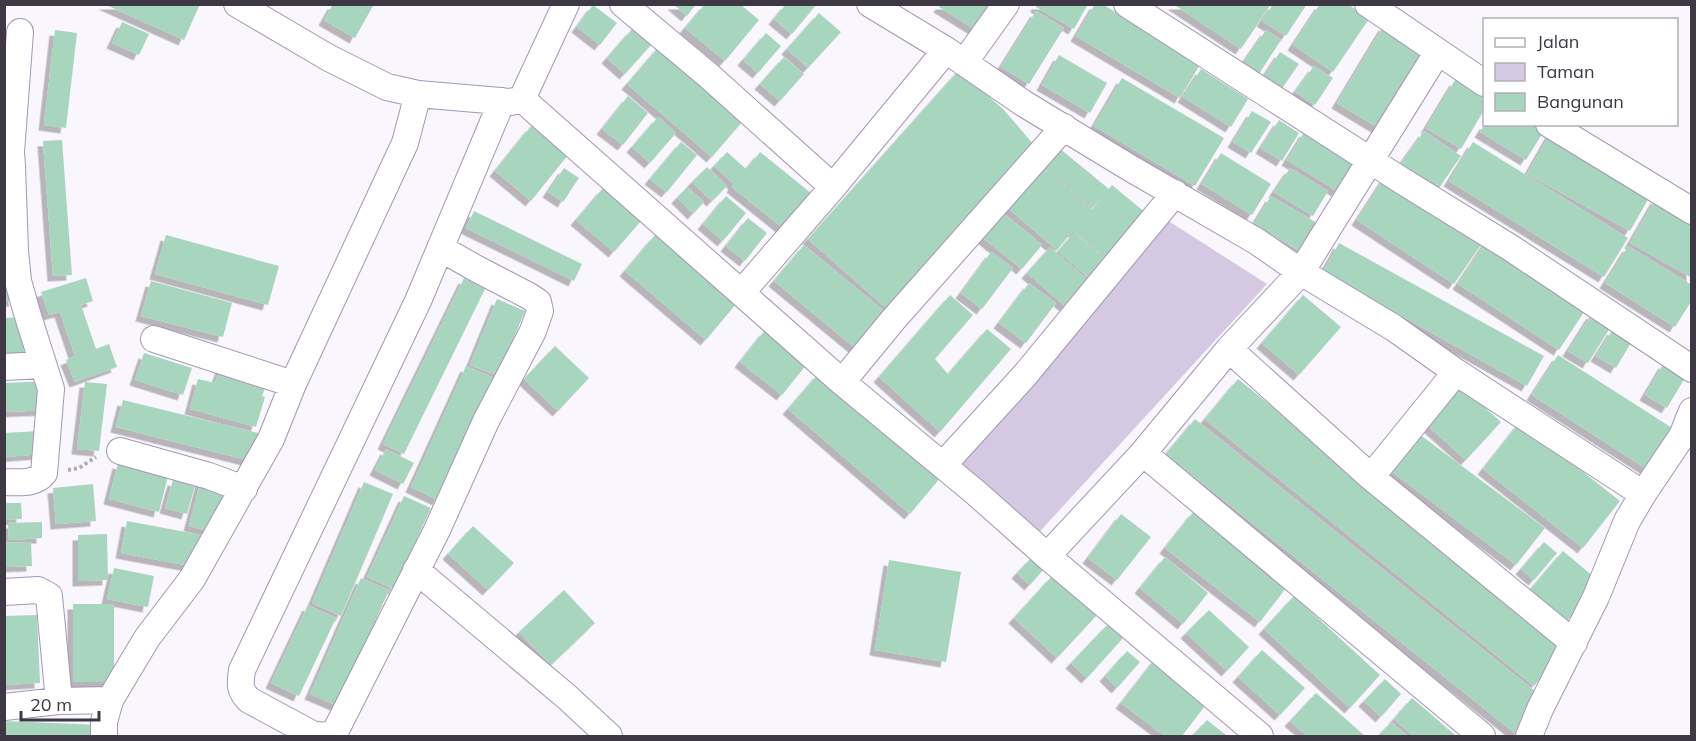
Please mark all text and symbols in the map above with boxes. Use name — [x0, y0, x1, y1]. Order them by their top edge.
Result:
legend — [1483, 18, 1678, 126]
text: Jalan — [1537, 30, 1579, 53]
text: Taman — [1537, 60, 1594, 83]
text: Bangunan — [1537, 90, 1624, 113]
scale bar — [21, 684, 99, 722]
text: 20 m — [30, 693, 72, 716]

